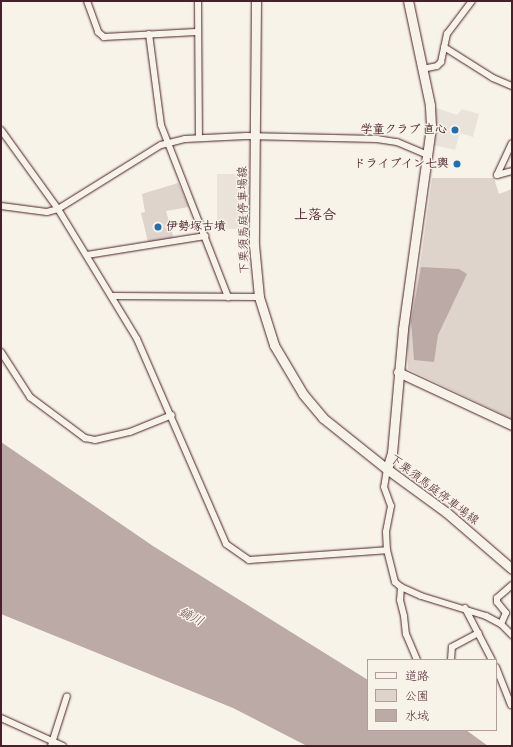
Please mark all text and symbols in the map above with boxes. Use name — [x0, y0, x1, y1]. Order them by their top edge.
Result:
place label: 学童クラブ 直心 — [360, 123, 447, 137]
marker: 学童クラブ 直心 — [450, 125, 460, 135]
place label: ドライブイン七輿 — [353, 157, 449, 171]
marker: ドライブイン七輿 — [452, 159, 462, 169]
street label: 下栗須馬庭停車場線 — [236, 166, 252, 274]
district label: 上落合 — [294, 207, 336, 223]
place label: 伊勢塚古墳 — [166, 220, 226, 234]
marker: 伊勢塚古墳 — [153, 222, 163, 232]
street label: 下栗須馬庭停車場線 — [387, 452, 481, 528]
water label: 鏑川 — [176, 604, 206, 630]
legend — [367, 659, 497, 731]
text: 道路 — [405, 669, 429, 684]
text: 公園 — [405, 689, 429, 704]
text: 水域 — [405, 709, 429, 724]

